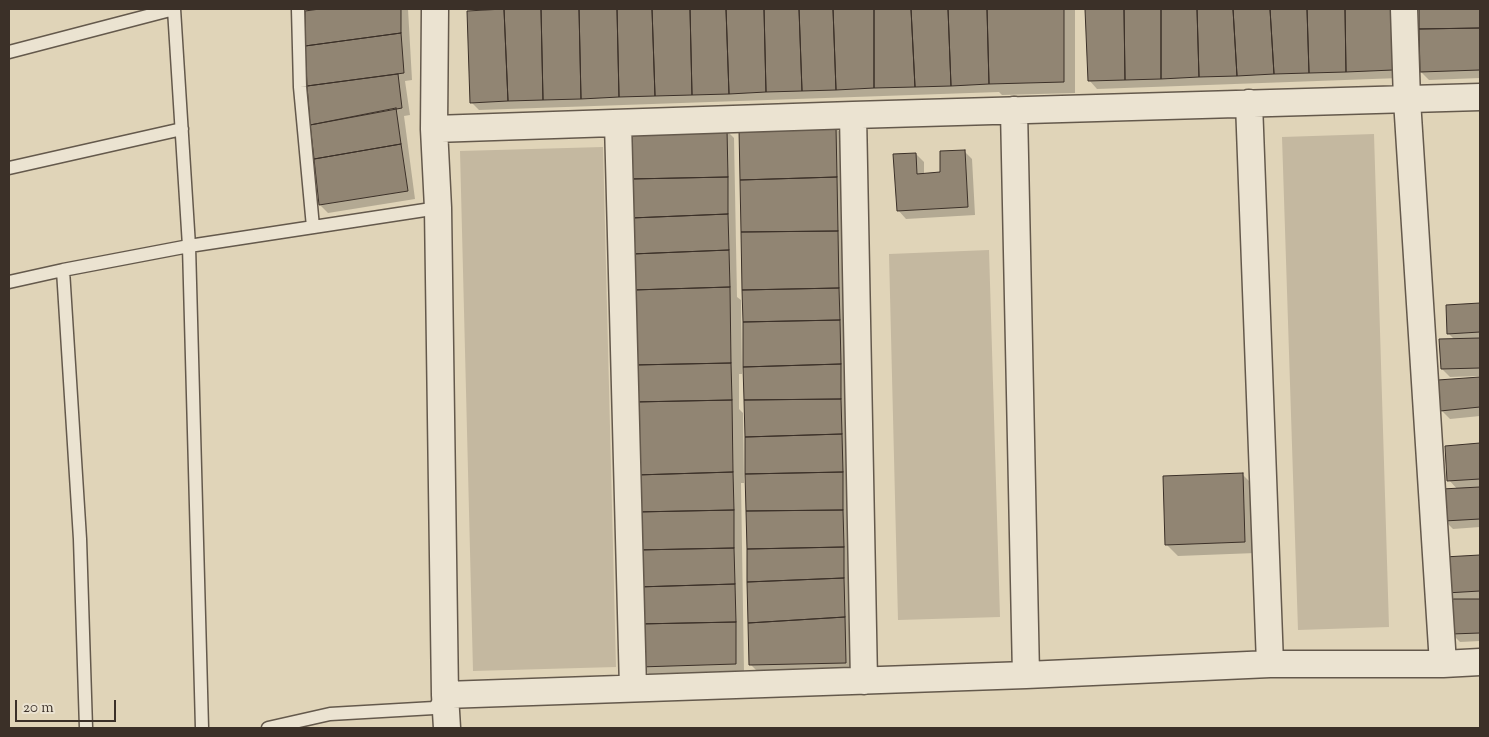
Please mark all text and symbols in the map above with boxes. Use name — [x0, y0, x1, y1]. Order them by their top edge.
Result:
scale bar — [18, 690, 119, 722]
text: 20 m — [23, 698, 54, 719]

